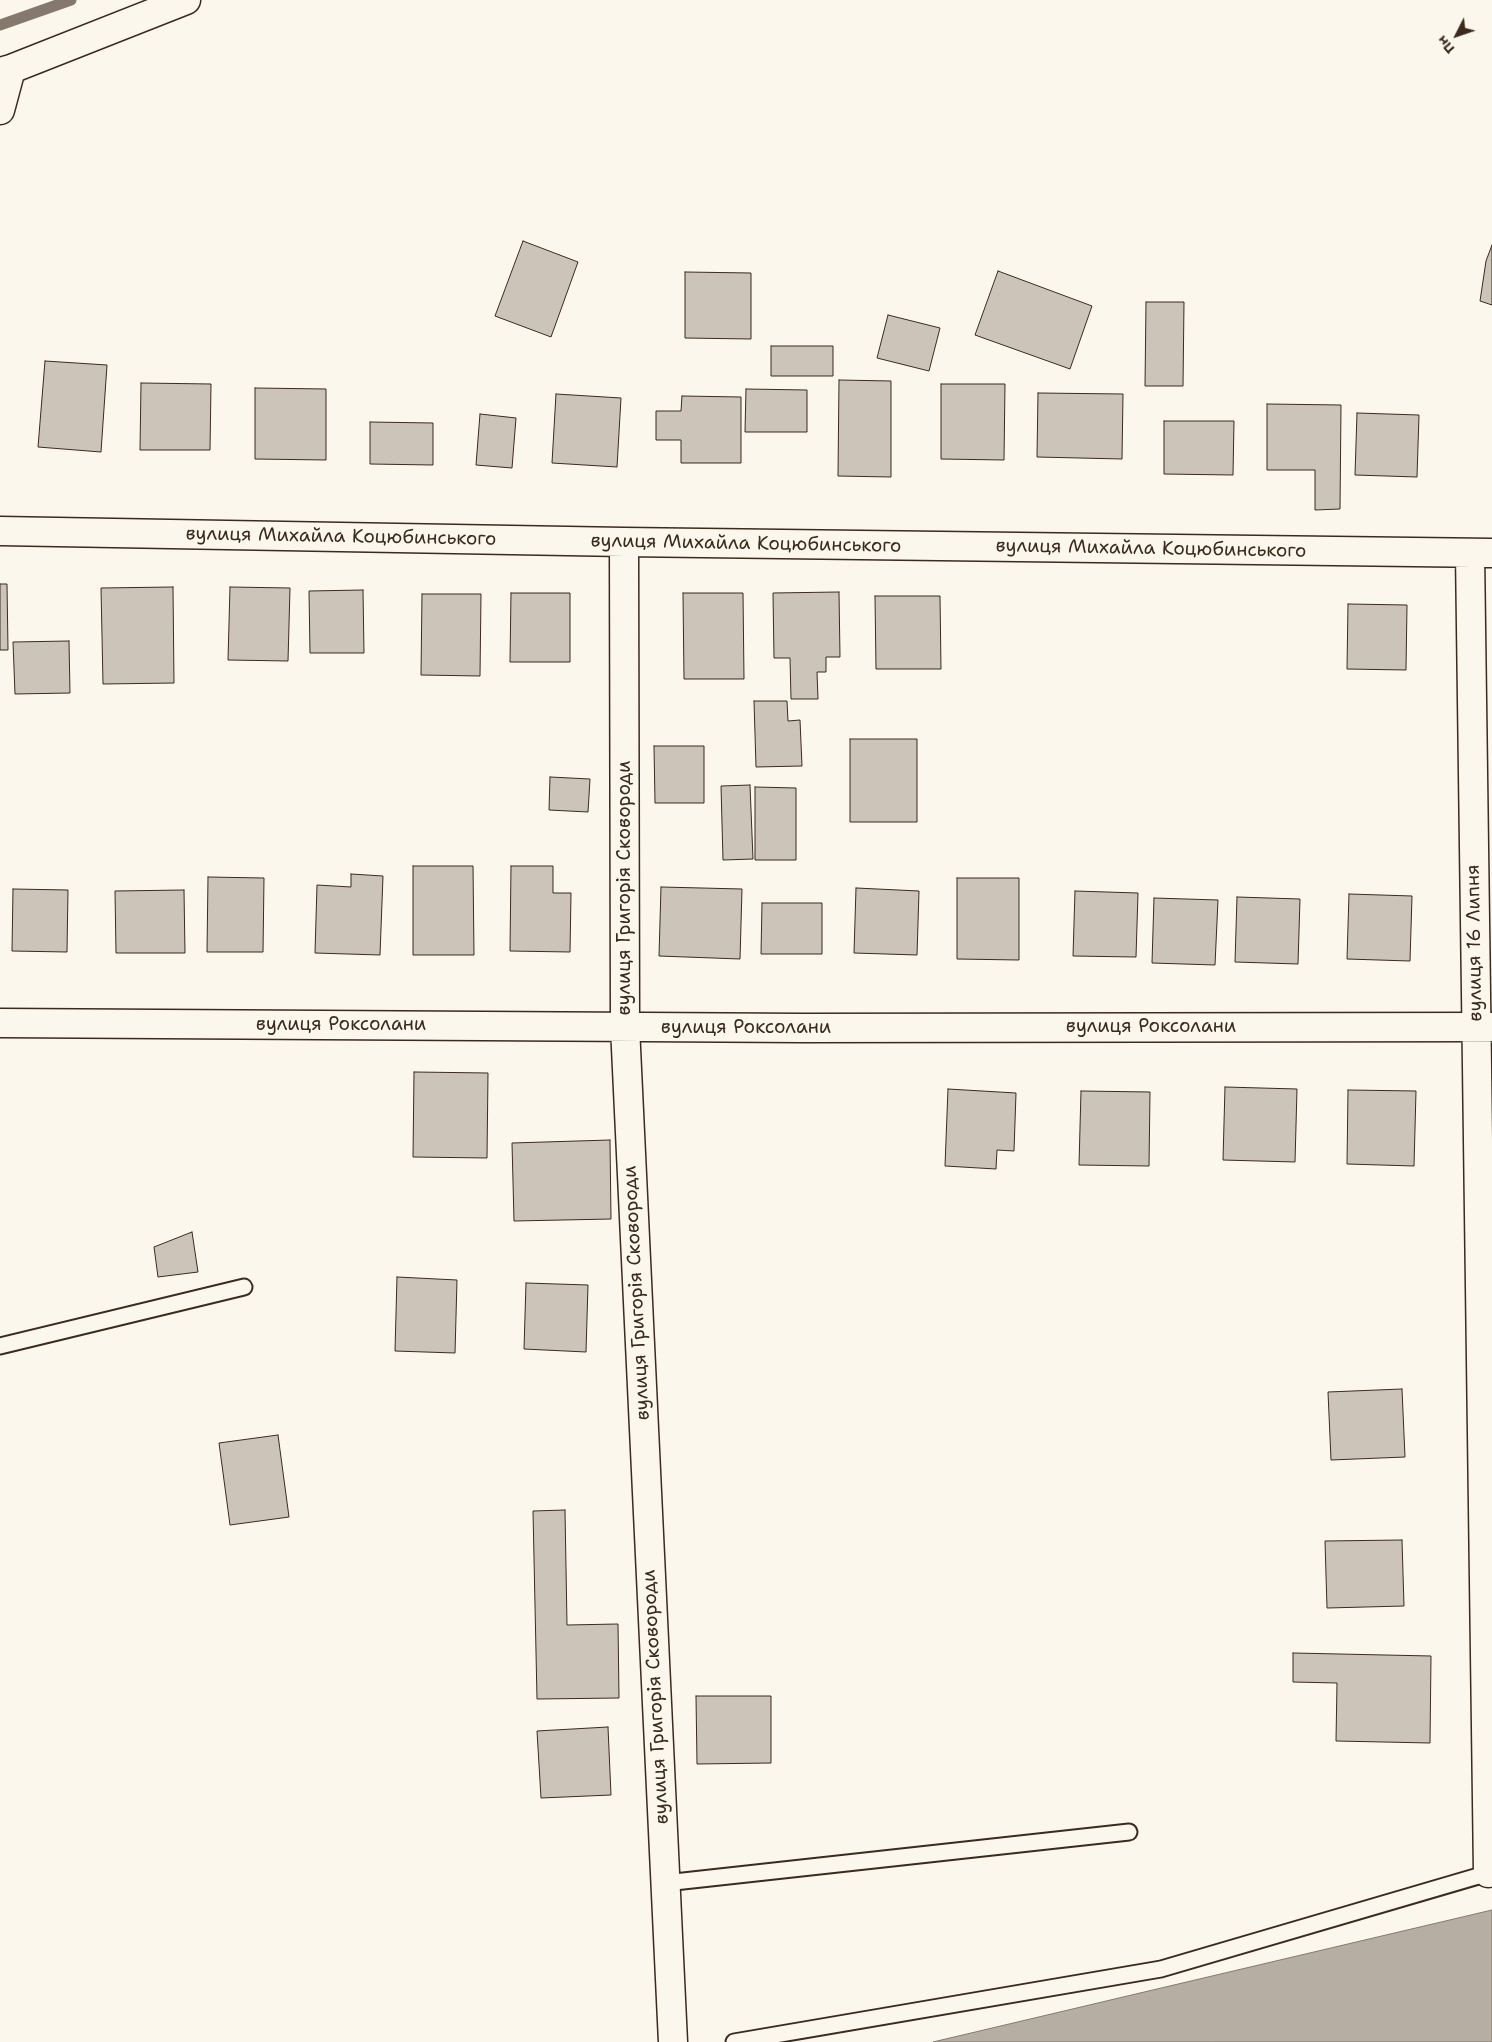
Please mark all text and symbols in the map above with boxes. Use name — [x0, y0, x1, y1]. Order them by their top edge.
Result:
north arrow — [1432, 10, 1482, 60]
text: Пн — [1433, 32, 1459, 58]
street label: вулиця Михайла Коцюбинського — [185, 523, 497, 551]
street label: вулиця Михайла Коцюбинського — [590, 530, 902, 558]
street label: вулиця Михайла Коцюбинського — [995, 535, 1307, 563]
street label: вулиця Григорія Сковороди — [614, 761, 636, 1015]
street label: вулиця 16 Липня — [1462, 864, 1488, 1022]
street label: вулиця Роксолани — [256, 1014, 426, 1036]
street label: вулиця Роксолани — [1066, 1016, 1236, 1038]
street label: вулиця Роксолани — [661, 1017, 831, 1039]
street label: вулиця Григорія Сковороди — [619, 1165, 655, 1421]
street label: вулиця Григорія Сковороди — [638, 1569, 674, 1825]

